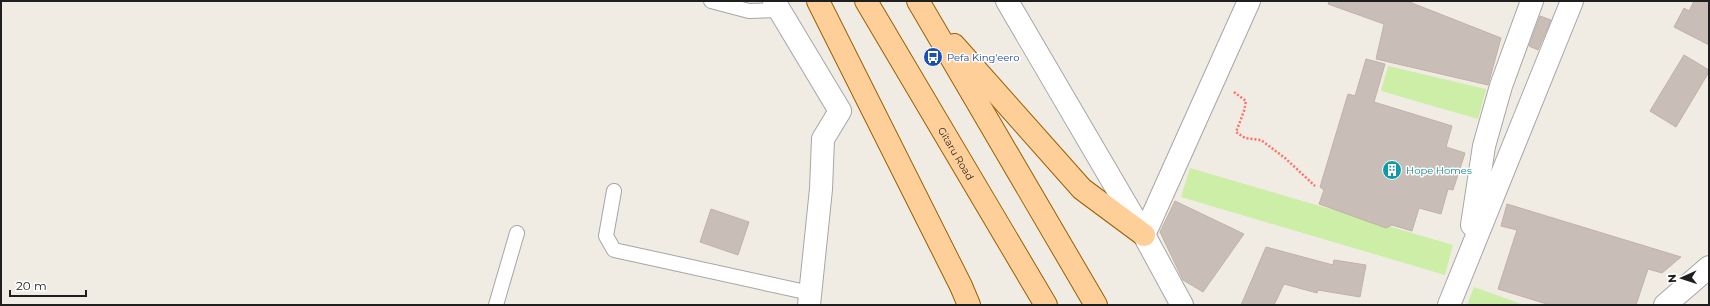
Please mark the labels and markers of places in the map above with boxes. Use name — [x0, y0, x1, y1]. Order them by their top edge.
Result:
bus stop icon: Pefa King'eero — [922, 46, 944, 68]
place label: Pefa King'eero — [947, 51, 1019, 64]
building icon: Hope Homes — [1381, 159, 1403, 181]
place label: Hope Homes — [1406, 164, 1472, 177]

